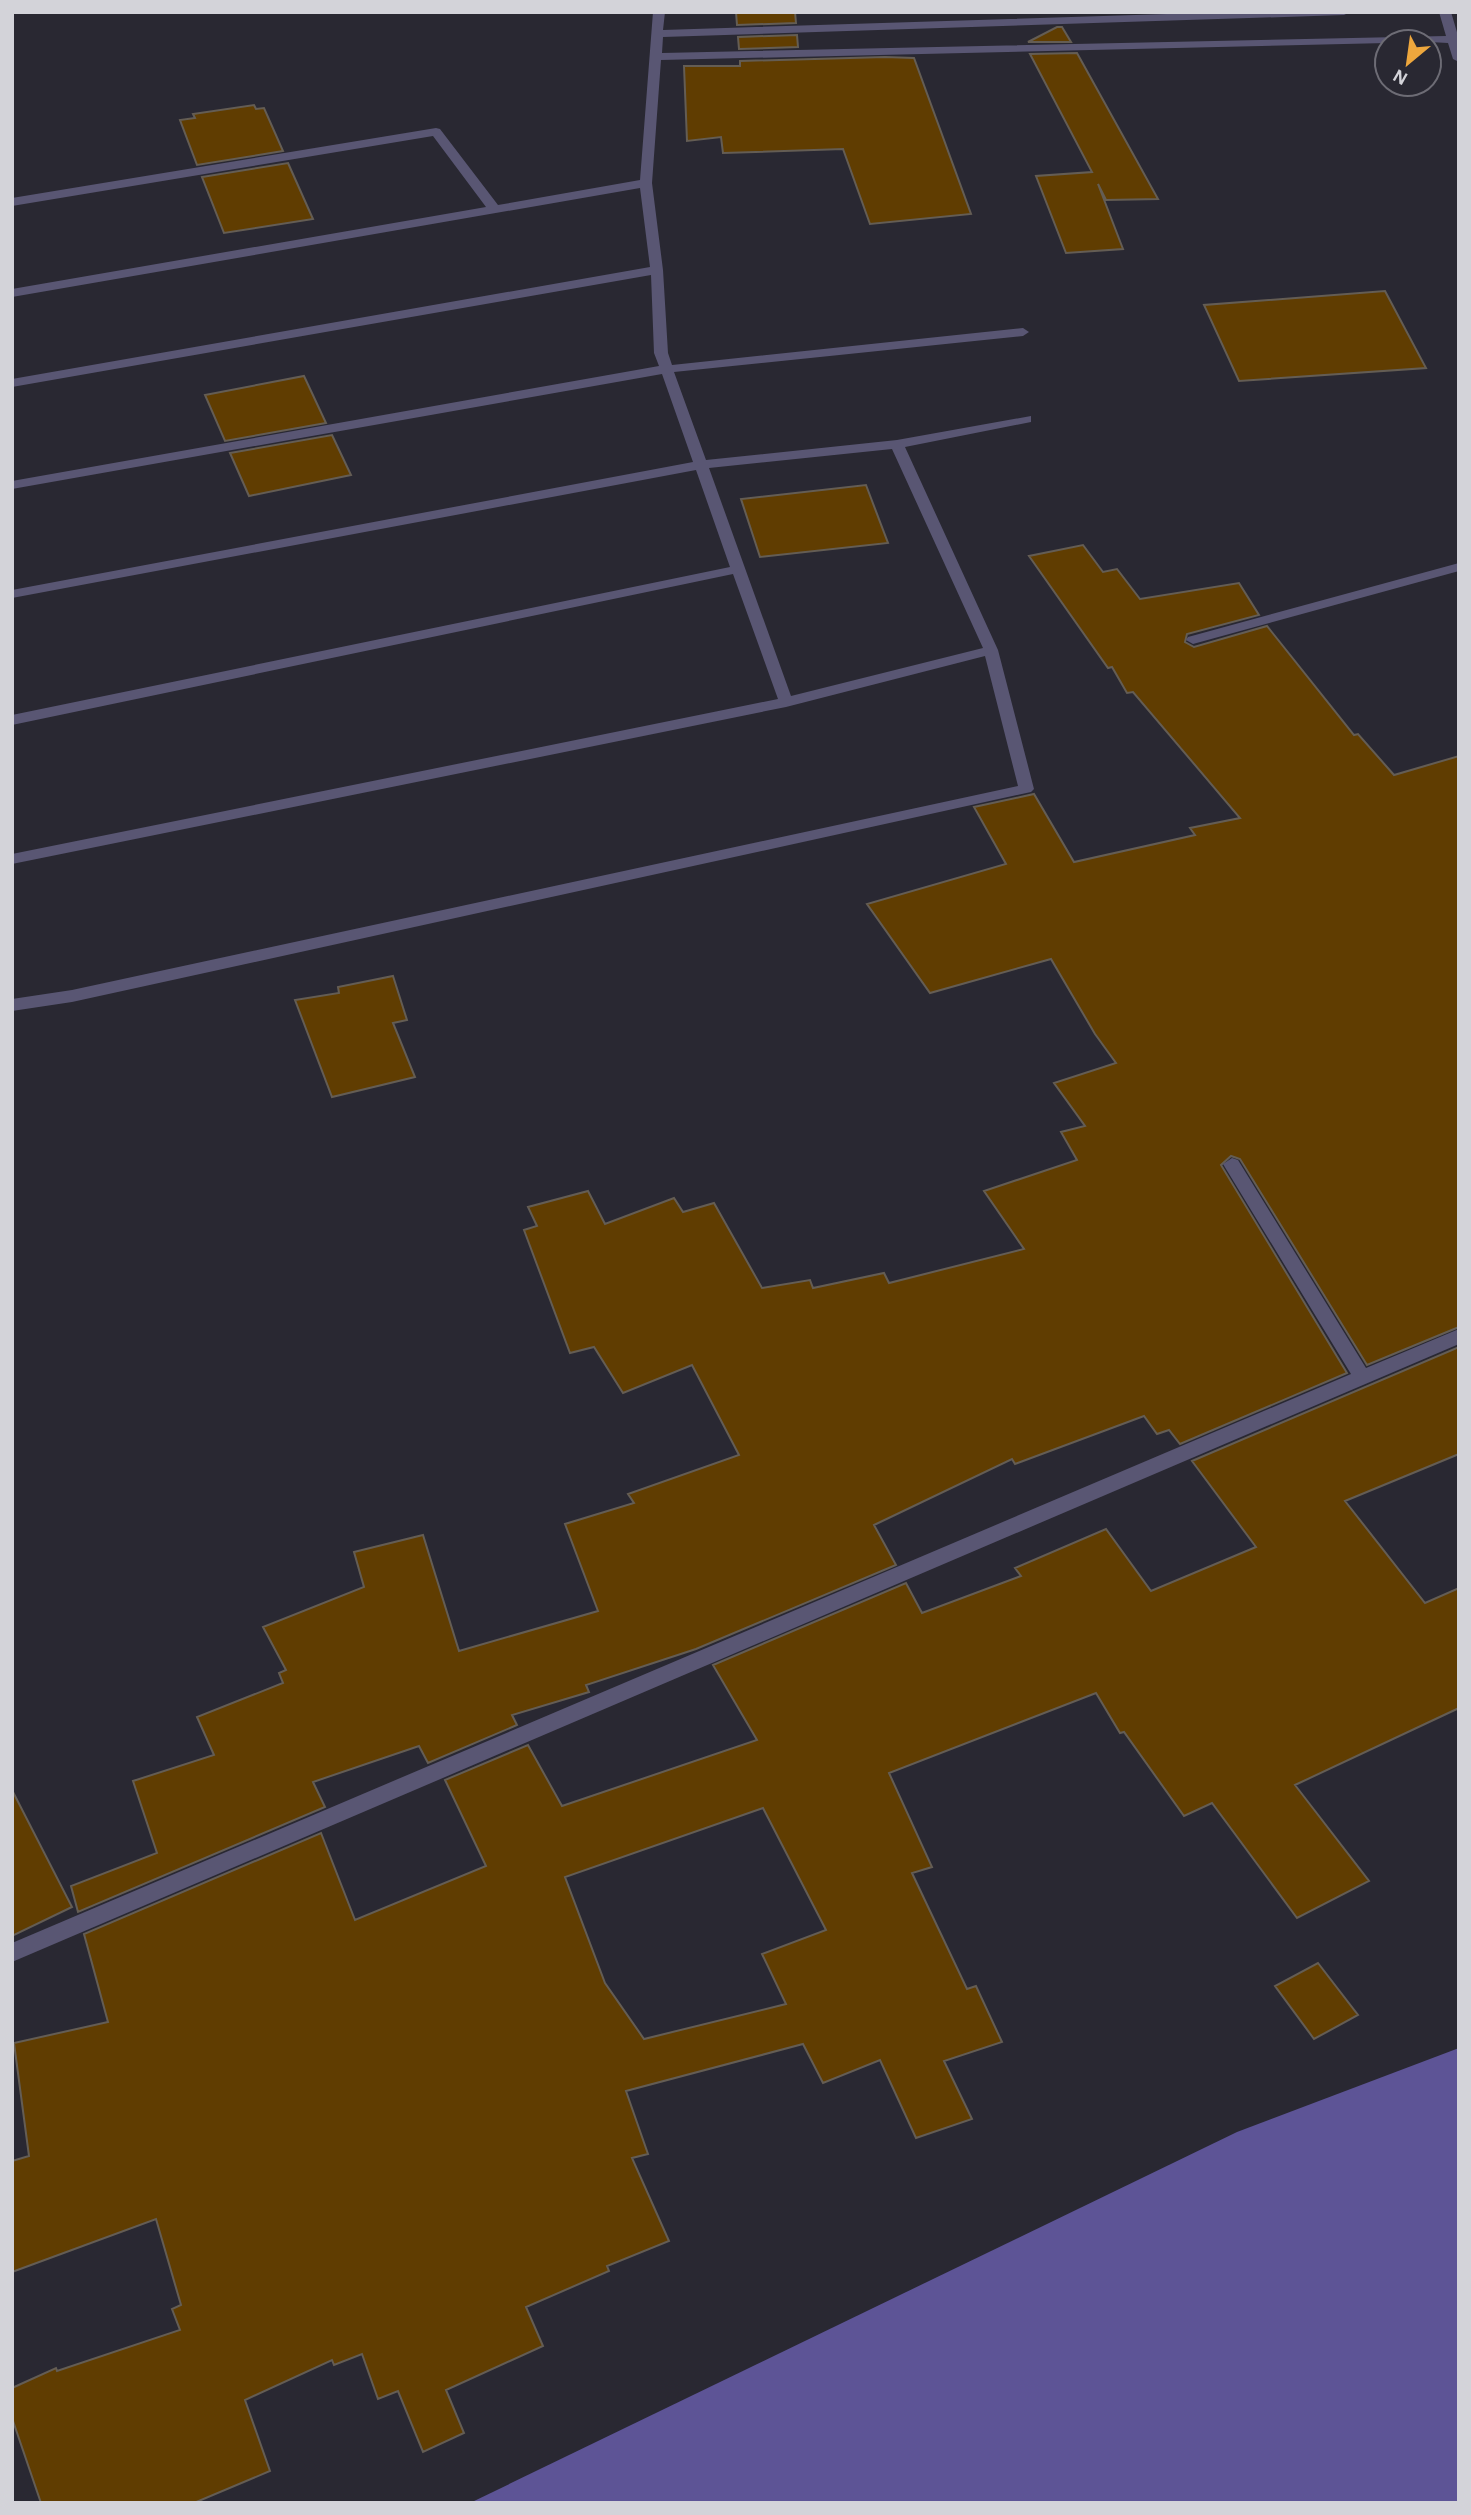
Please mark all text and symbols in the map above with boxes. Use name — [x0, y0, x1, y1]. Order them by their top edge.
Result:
north arrow — [1373, 28, 1443, 98]
text: N — [1390, 65, 1411, 88]

